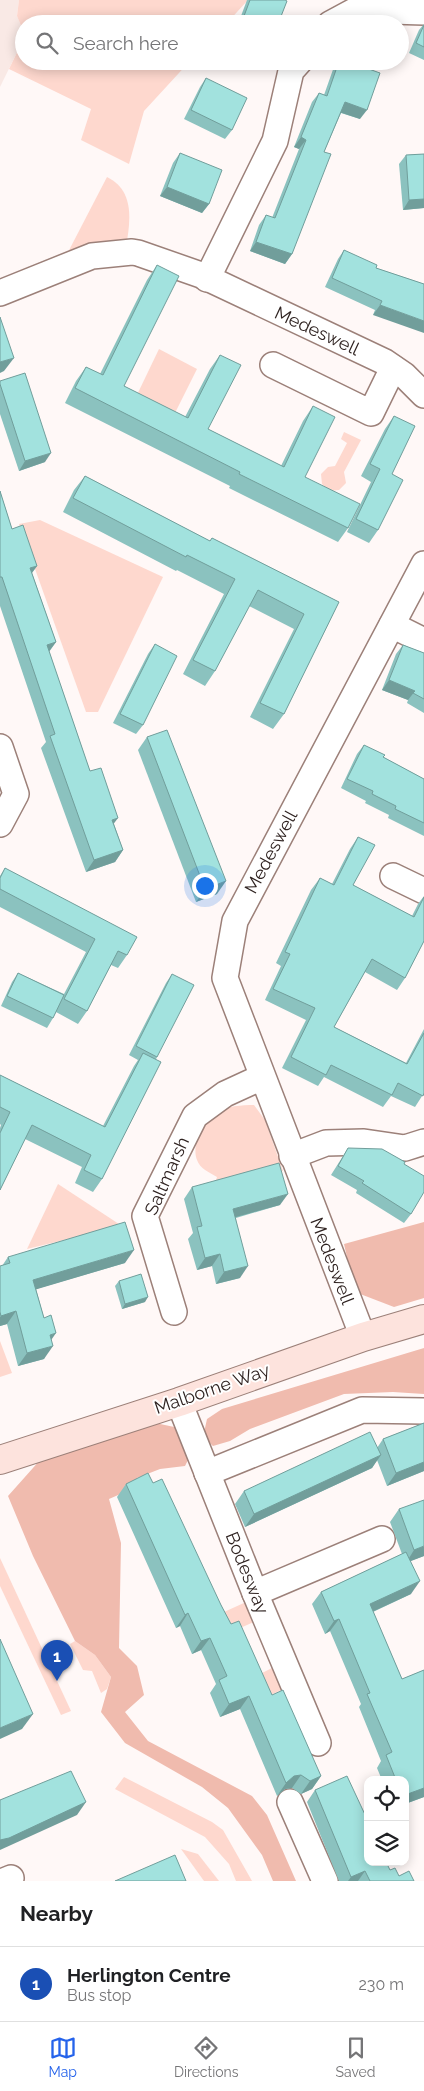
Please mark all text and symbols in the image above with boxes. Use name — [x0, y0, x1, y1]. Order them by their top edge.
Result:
search box — [15, 15, 409, 70]
icon: search — [33, 29, 61, 57]
text: Search here — [73, 32, 179, 54]
street label: Medeswell — [271, 302, 363, 359]
street label: Medeswell — [240, 807, 301, 897]
your location — [192, 873, 218, 899]
street label: Saltmarsh — [140, 1133, 193, 1218]
street label: Medeswell — [306, 1215, 359, 1307]
street label: Malborne Way — [151, 1359, 273, 1418]
street label: Bodesway — [221, 1529, 274, 1617]
pin: 1 — [41, 1640, 73, 1681]
map controls — [364, 1776, 409, 1866]
button: locate — [364, 1776, 409, 1821]
button: layers — [364, 1821, 409, 1866]
text: Nearby — [20, 1901, 93, 1926]
text: Herlington Centre — [67, 1964, 231, 1986]
text: 1 — [32, 1975, 40, 1994]
text: 230 m — [359, 1975, 404, 1994]
text: Bus stop — [67, 1986, 131, 2005]
tab: Map — [48, 2034, 77, 2080]
tab: Directions — [174, 2034, 239, 2080]
tab: Saved — [335, 2034, 376, 2080]

